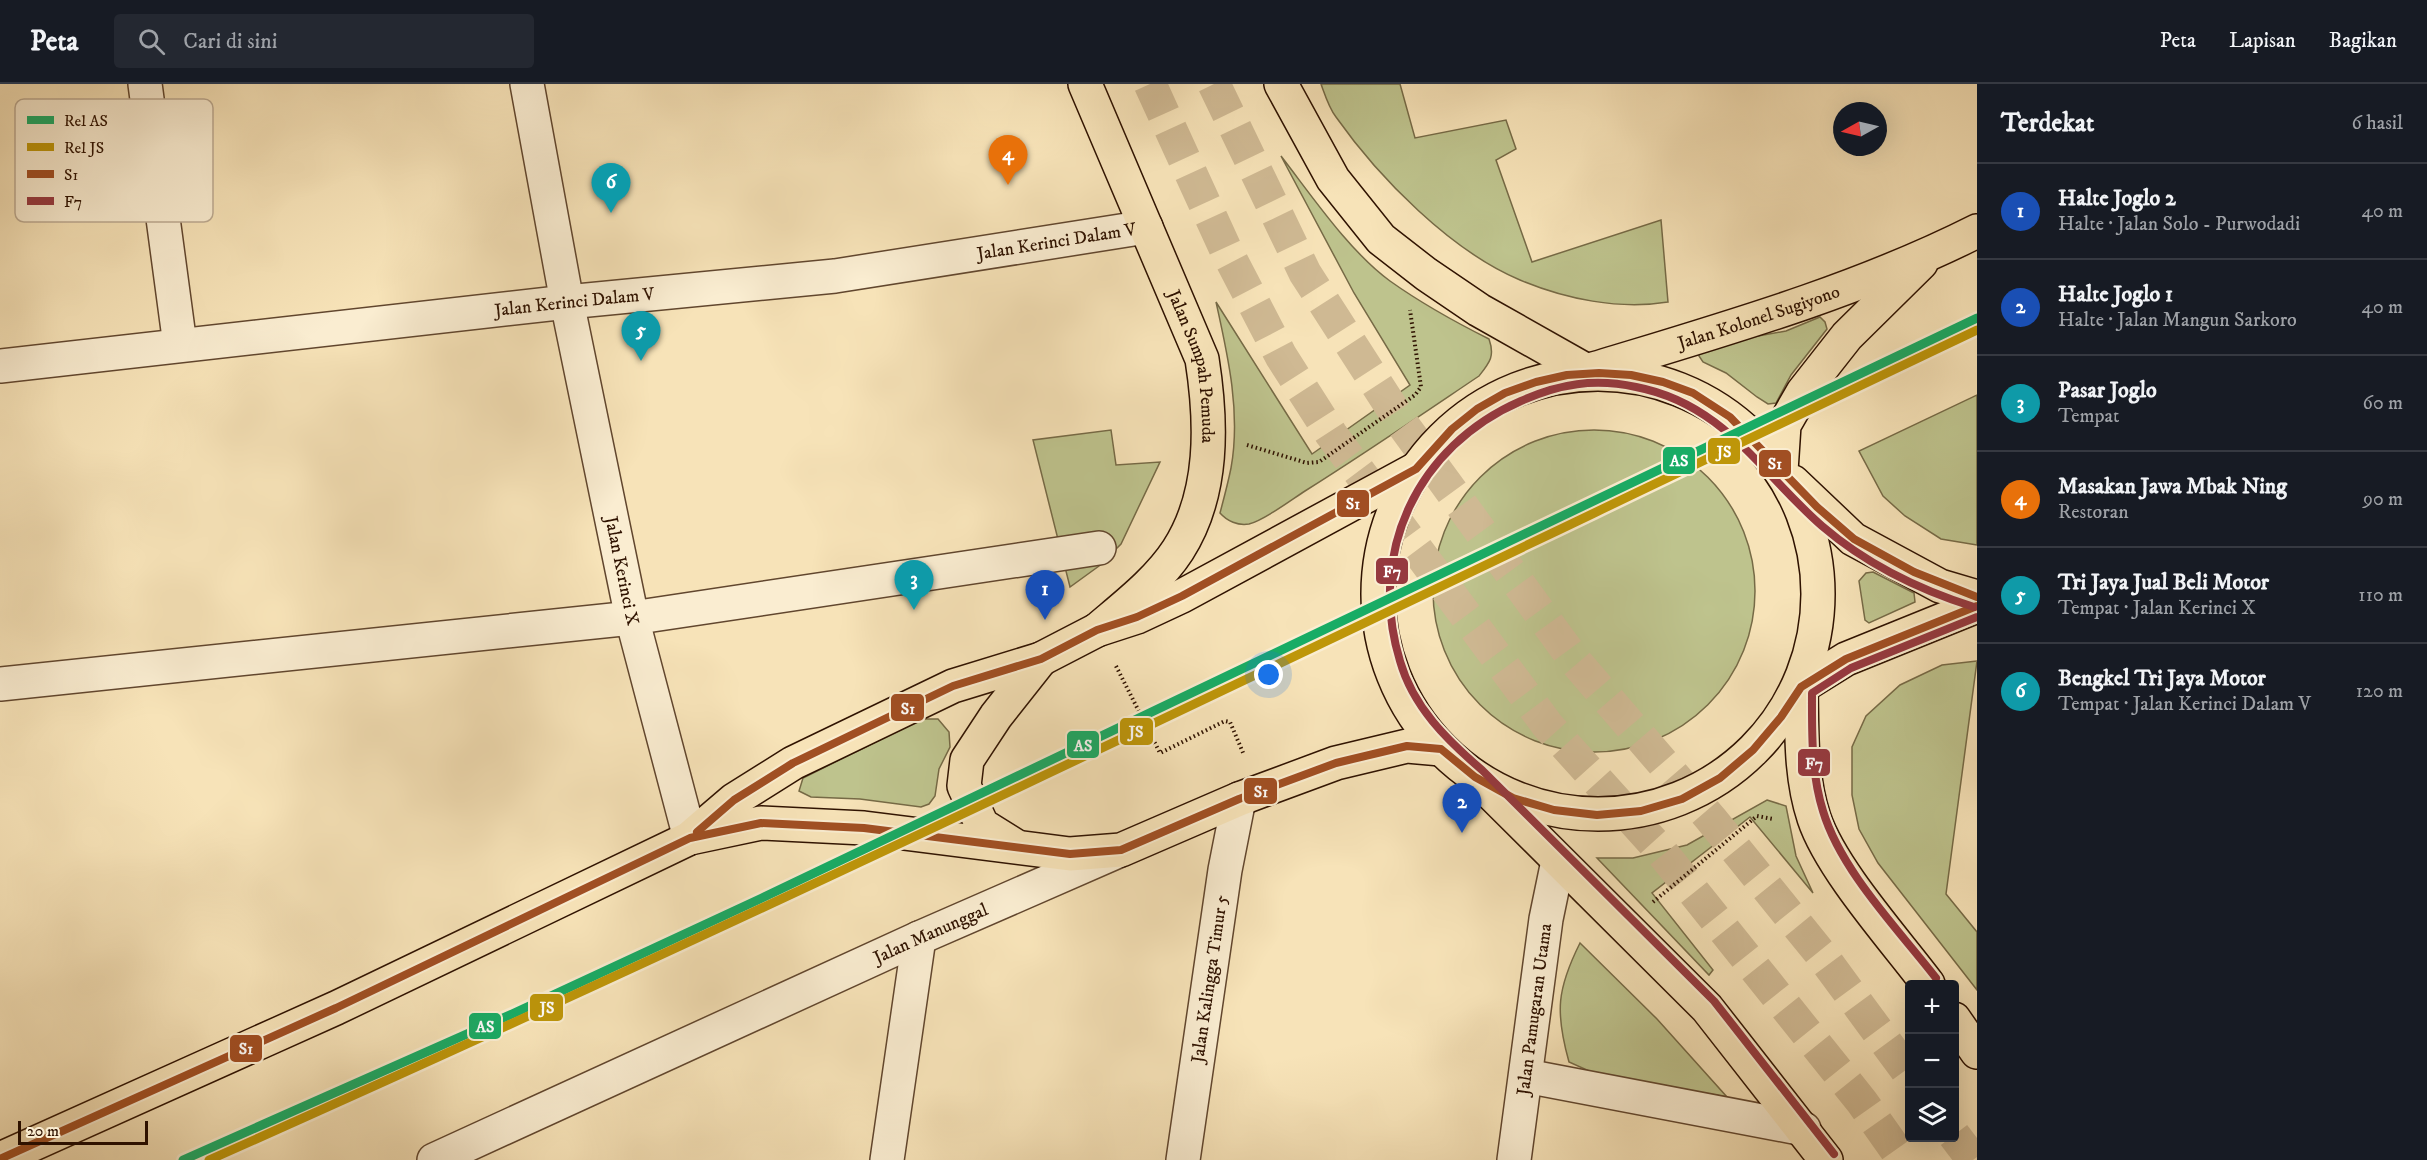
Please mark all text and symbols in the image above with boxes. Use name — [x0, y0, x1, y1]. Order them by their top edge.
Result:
search box — [114, 14, 534, 68]
text: Peta — [30, 24, 78, 59]
icon: search — [135, 25, 168, 58]
text: Cari di sini — [183, 28, 277, 55]
text: Peta — [2160, 28, 2196, 54]
text: Lapisan — [2229, 28, 2296, 54]
text: Bagikan — [2329, 28, 2397, 54]
legend — [15, 99, 213, 222]
north arrow — [1833, 102, 1887, 156]
text: Terdekat — [2001, 107, 2094, 140]
text: Rel AS — [64, 111, 108, 131]
text: 6 hasil — [2351, 111, 2403, 136]
pin: 4 — [988, 135, 1028, 185]
text: Rel JS — [64, 138, 104, 158]
pin: 6 — [592, 164, 630, 213]
text: S1 — [64, 165, 78, 185]
text: Halte Joglo 2 — [2058, 185, 2176, 212]
text: F7 — [64, 192, 82, 212]
text: 1 — [2017, 199, 2024, 224]
text: 40 m — [2361, 199, 2403, 224]
text: Halte · Jalan Solo - Purwodadi — [2058, 212, 2300, 237]
street label: Jalan Kerinci Dalam V — [974, 219, 1138, 266]
street label: Jalan Kolonel Sugiyono — [1673, 281, 1843, 355]
text: Halte Joglo 1 — [2058, 281, 2173, 308]
street label: Jalan Kerinci Dalam V — [491, 284, 656, 322]
street label: Jalan Sumpah Pemuda — [1161, 285, 1218, 444]
text: 2 — [2016, 295, 2025, 320]
text: 40 m — [2361, 295, 2403, 320]
text: Halte · Jalan Mangun Sarkoro — [2058, 308, 2297, 333]
pin: 5 — [622, 312, 660, 361]
text: Pasar Joglo — [2058, 377, 2157, 404]
text: 3 — [2017, 391, 2024, 416]
text: 60 m — [2363, 391, 2403, 416]
text: Tempat — [2058, 404, 2119, 429]
line badge: JS — [1707, 437, 1741, 465]
text: JS — [1715, 442, 1731, 462]
line badge: AS — [1662, 446, 1696, 475]
line badge: S1 — [1758, 449, 1792, 478]
text: AS — [1669, 451, 1688, 471]
text: S1 — [1768, 454, 1782, 474]
text: Masakan Jawa Mbak Ning — [2058, 473, 2287, 500]
text: 4 — [2015, 487, 2026, 512]
text: 90 m — [2363, 487, 2403, 512]
line badge: S1 — [1336, 489, 1370, 518]
text: S1 — [1346, 494, 1360, 514]
text: Restoran — [2058, 500, 2129, 525]
street label: Jalan Kerinci X — [599, 513, 643, 628]
line badge: F7 — [1375, 557, 1409, 585]
pin: 3 — [894, 560, 934, 610]
text: F7 — [1383, 562, 1401, 582]
text: Tri Jaya Jual Beli Motor — [2058, 569, 2269, 596]
pin: 1 — [1026, 570, 1064, 620]
text: 5 — [2016, 583, 2025, 608]
text: 110 m — [2358, 583, 2403, 608]
text: Tempat · Jalan Kerinci X — [2058, 596, 2256, 621]
your location — [1254, 660, 1283, 689]
text: Bengkel Tri Jaya Motor — [2058, 665, 2266, 692]
text: 6 — [2015, 679, 2026, 704]
text: 120 m — [2356, 679, 2403, 704]
text: Tempat · Jalan Kerinci Dalam V — [2058, 692, 2311, 717]
line badge: S1 — [890, 693, 925, 722]
text: S1 — [901, 699, 915, 719]
line badge: JS — [1119, 717, 1154, 746]
text: JS — [1127, 722, 1143, 742]
line badge: AS — [1066, 730, 1100, 759]
text: AS — [1073, 736, 1092, 756]
line badge: F7 — [1797, 748, 1831, 777]
text: F7 — [1805, 754, 1823, 774]
line badge: S1 — [1243, 777, 1278, 805]
text: S1 — [1254, 782, 1268, 802]
pin: 2 — [1442, 784, 1482, 833]
street label: Jalan Kalingga Timur 5 — [1187, 894, 1233, 1066]
street label: Jalan Manunggal — [869, 899, 992, 970]
street label: Jalan Pamugaran Utama — [1512, 922, 1557, 1099]
map controls — [1905, 980, 1959, 1142]
button: + — [1905, 980, 1959, 1034]
line badge: JS — [529, 993, 564, 1022]
text: JS — [538, 998, 554, 1018]
line badge: AS — [468, 1012, 502, 1040]
text: AS — [475, 1017, 494, 1037]
line badge: S1 — [229, 1034, 263, 1063]
button: − — [1905, 1034, 1959, 1088]
text: S1 — [239, 1039, 253, 1059]
button: layers — [1905, 1088, 1959, 1142]
scale bar — [18, 1118, 148, 1146]
text: 20 m — [27, 1121, 59, 1141]

